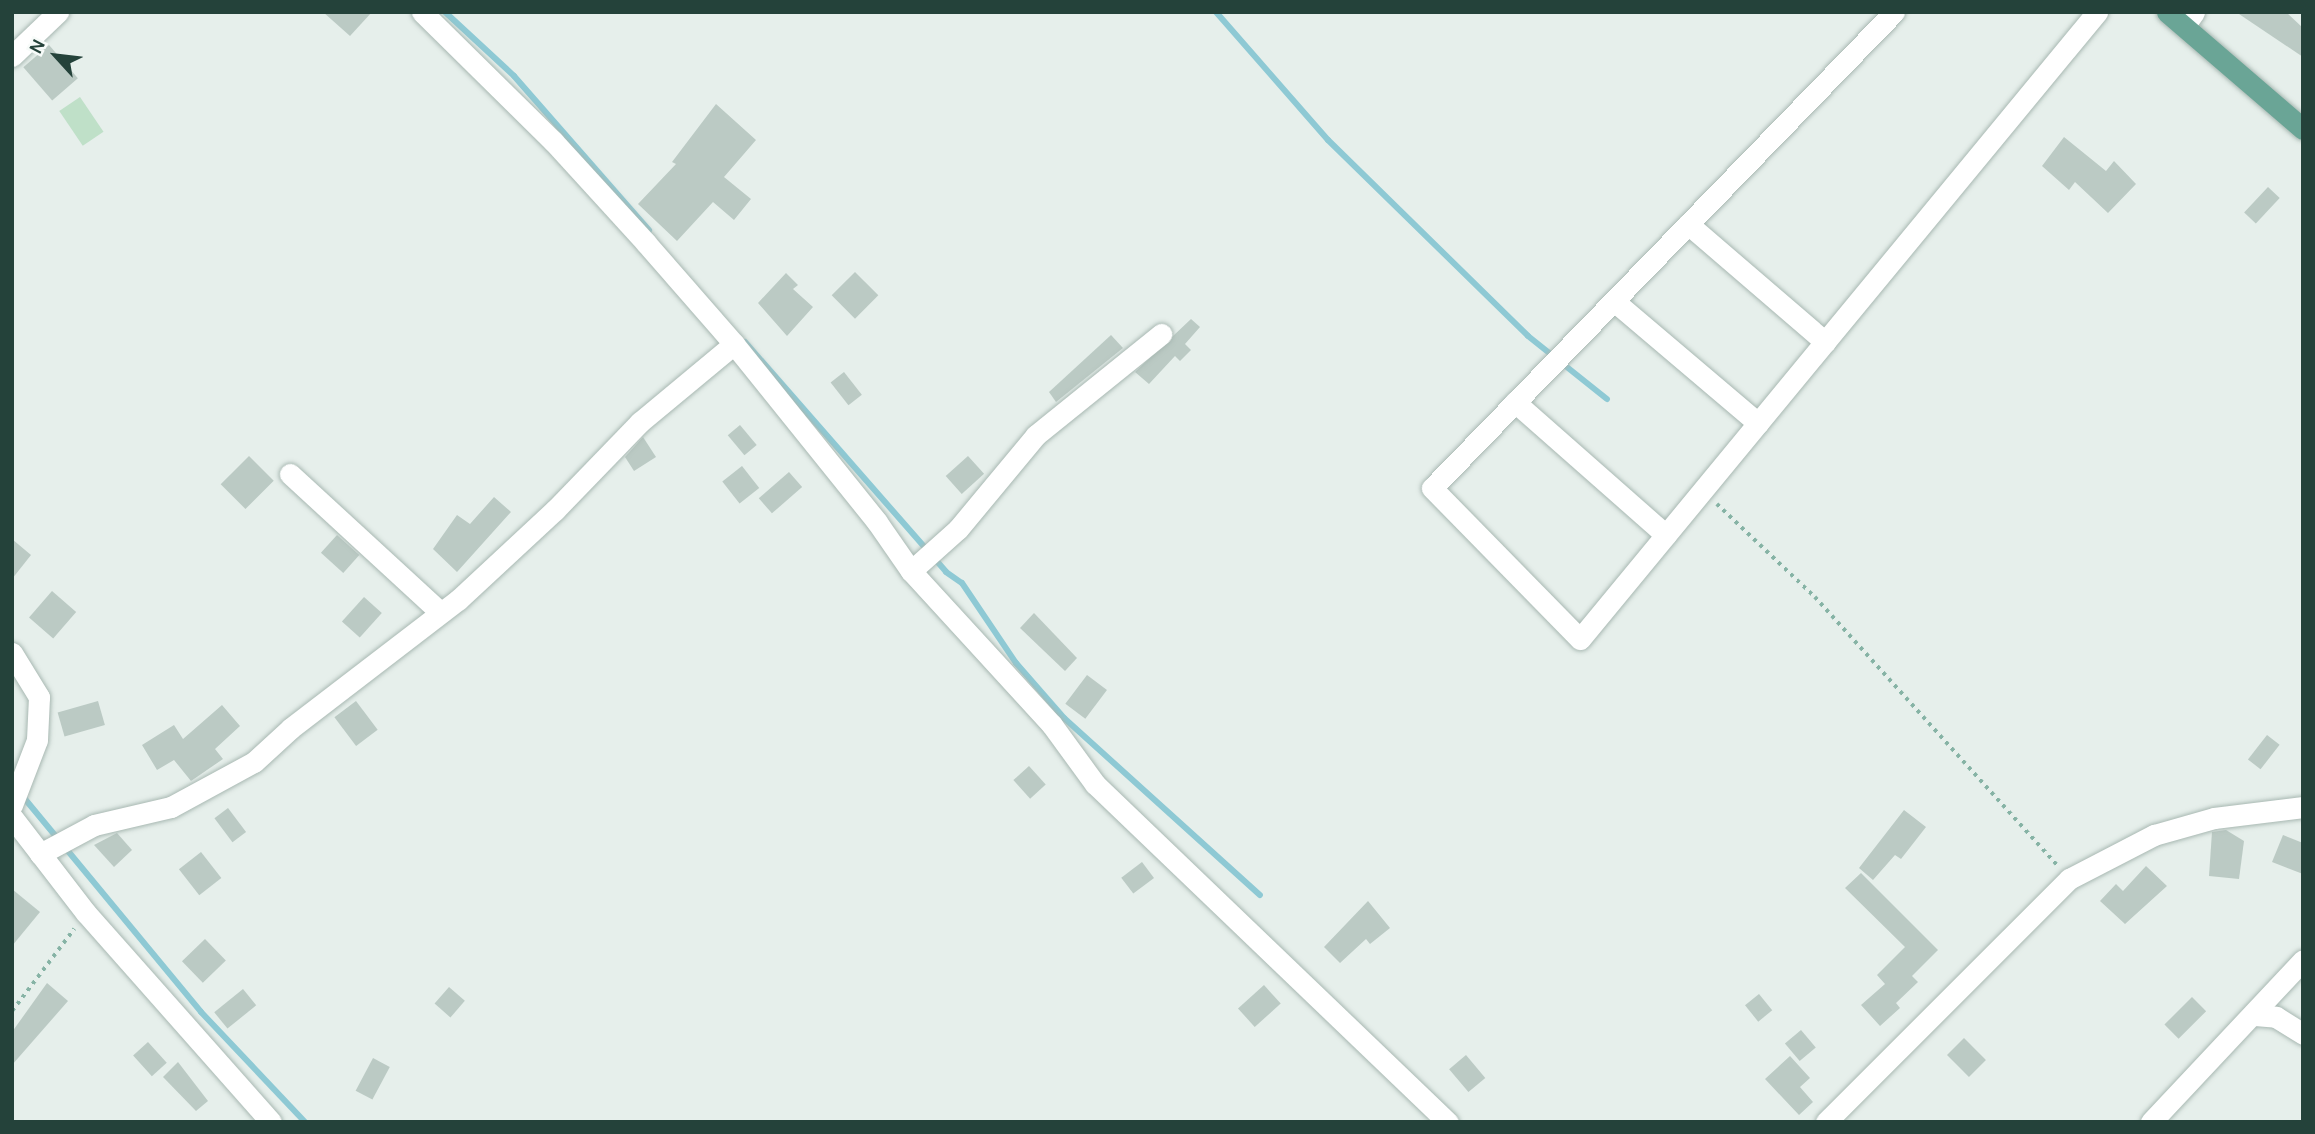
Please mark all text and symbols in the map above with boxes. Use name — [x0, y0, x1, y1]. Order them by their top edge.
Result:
north arrow — [21, 21, 91, 91]
text: N — [24, 35, 50, 58]

